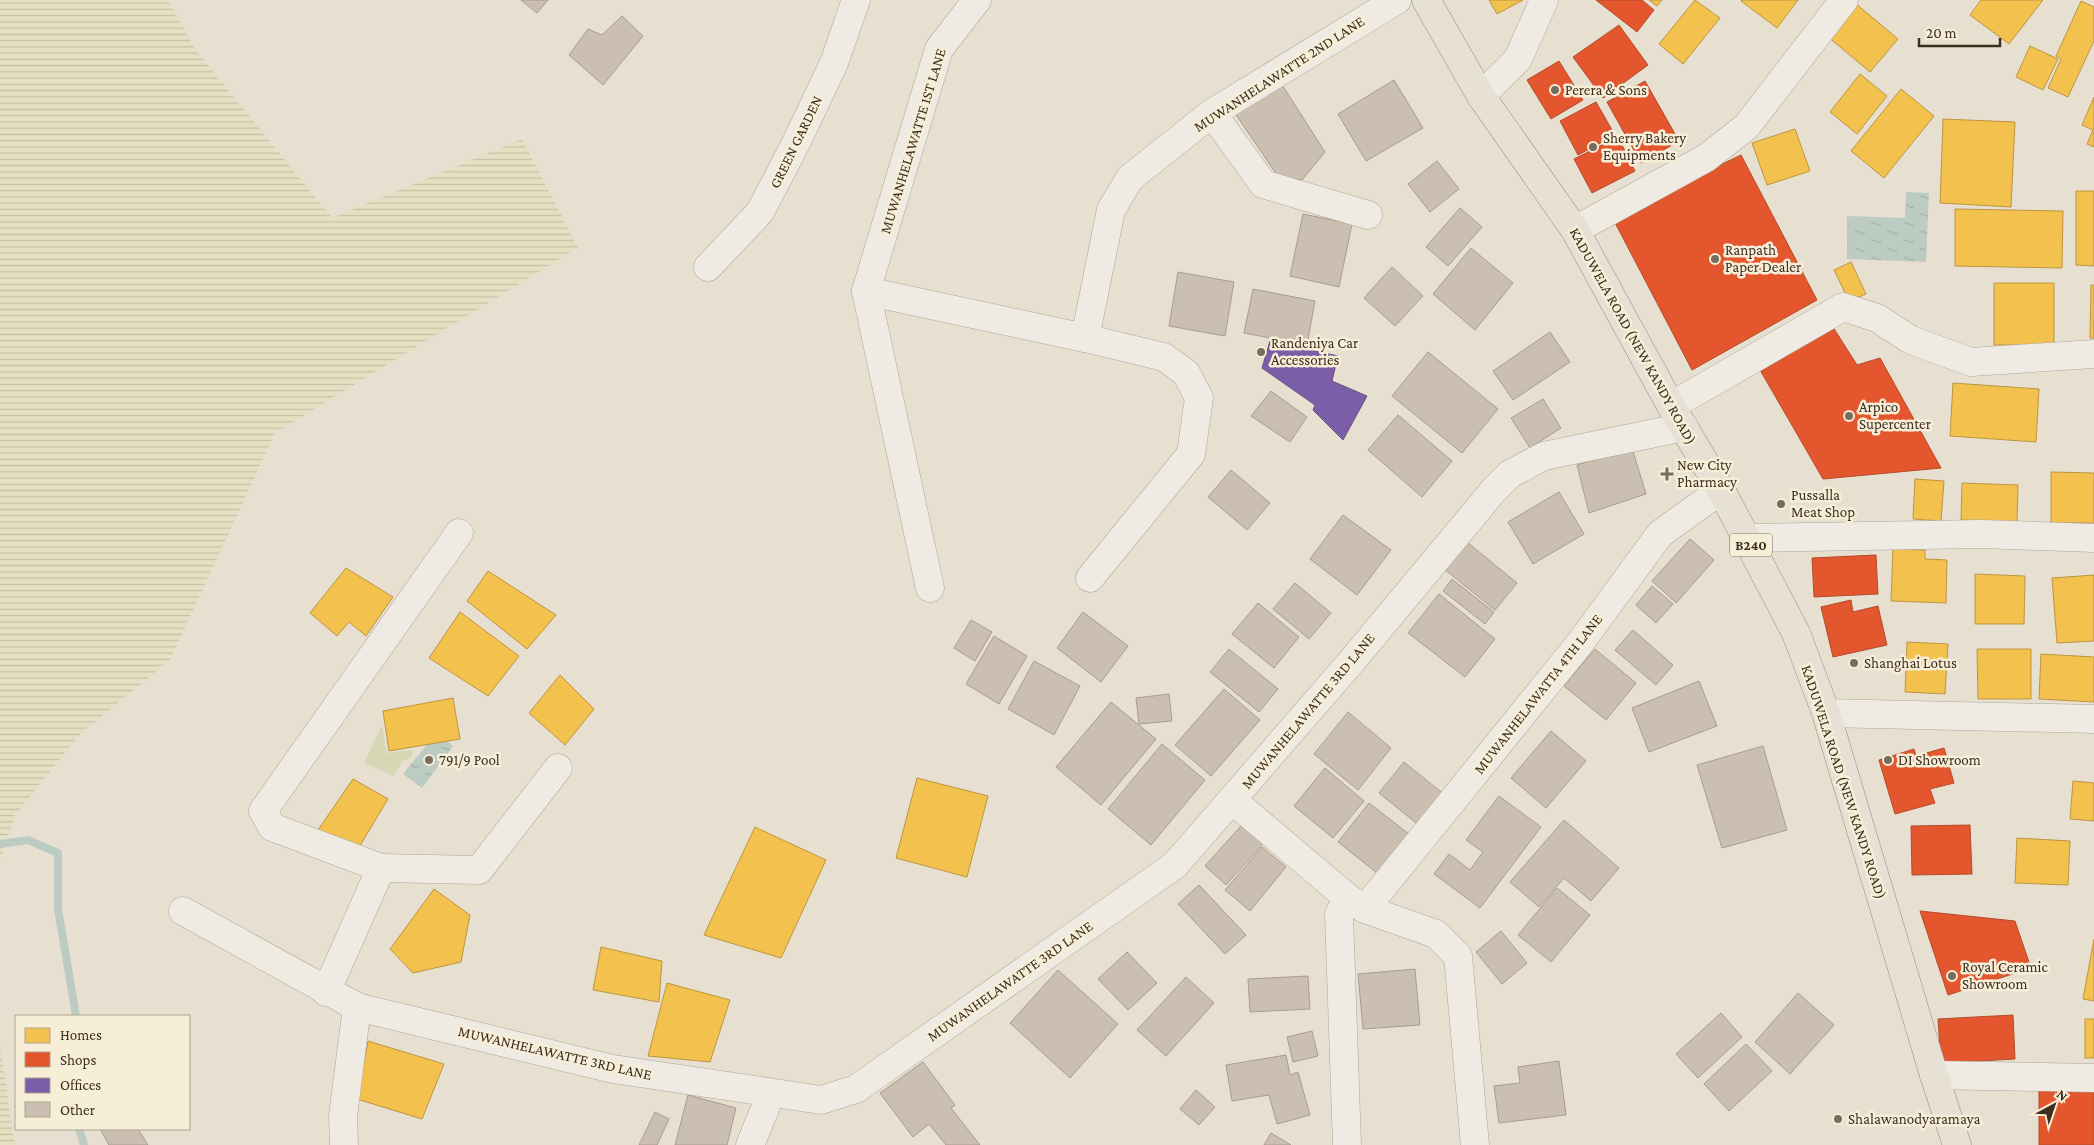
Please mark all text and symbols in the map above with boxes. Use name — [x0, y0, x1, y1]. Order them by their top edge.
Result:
street label: MUWANHELAWATTE 2ND LANE — [1191, 13, 1367, 135]
scale bar — [1919, 15, 2000, 47]
text: 20 m — [1926, 25, 1957, 41]
street label: MUWANHELAWATTE 1ST LANE — [877, 46, 949, 236]
place label: Perera & Sons — [1565, 82, 1647, 98]
marker: Perera & Sons — [1549, 84, 1561, 96]
street label: GREEN GARDEN — [767, 93, 825, 191]
place label: Sherry Bakery Equipments — [1603, 130, 1686, 164]
marker: Sherry Bakery Equipments — [1587, 141, 1599, 153]
street label: KADUWELA ROAD (NEW KANDY ROAD) — [1566, 225, 1699, 448]
place label: Ranpath Paper Dealer — [1725, 242, 1802, 276]
marker: Ranpath Paper Dealer — [1709, 253, 1721, 265]
place label: Randeniya Car Accessories — [1271, 335, 1359, 368]
marker: Randeniya Car Accessories — [1255, 346, 1267, 358]
place label: Arpico Supercenter — [1859, 399, 1932, 433]
marker: Arpico Supercenter — [1843, 410, 1855, 422]
place label: New City Pharmacy — [1677, 457, 1737, 491]
marker: New City Pharmacy — [1661, 468, 1673, 480]
place label: Pussalla Meat Shop — [1791, 487, 1855, 521]
marker: Pussalla Meat Shop — [1775, 498, 1787, 510]
road number: B240 — [1730, 534, 1772, 556]
street label: MUWANHELAWATTA 4TH LANE — [1471, 611, 1605, 777]
street label: MUWANHELAWATTE 3RD LANE — [1238, 630, 1378, 792]
place label: Shanghai Lotus — [1864, 655, 1957, 672]
marker: Shanghai Lotus — [1848, 657, 1860, 669]
street label: KADUWELA ROAD (NEW KANDY ROAD) — [1798, 663, 1889, 901]
place label: 791/9 Pool — [439, 752, 500, 768]
place label: DI Showroom — [1898, 752, 1981, 768]
marker: 791/9 Pool — [423, 754, 435, 766]
marker: DI Showroom — [1882, 754, 1894, 766]
street label: MUWANHELAWATTE 3RD LANE — [924, 918, 1096, 1044]
place label: Royal Ceramic Showroom — [1962, 959, 2048, 992]
marker: Royal Ceramic Showroom — [1946, 970, 1958, 982]
legend — [15, 1015, 190, 1130]
street label: MUWANHELAWATTE 3RD LANE — [457, 1023, 653, 1083]
text: Homes — [60, 1027, 102, 1043]
text: Shops — [60, 1052, 96, 1069]
text: Offices — [60, 1077, 101, 1093]
north arrow — [2029, 1080, 2079, 1130]
text: N — [2054, 1086, 2072, 1105]
text: Other — [60, 1102, 96, 1118]
place label: Shalawanodyaramaya — [1848, 1111, 1981, 1128]
marker: Shalawanodyaramaya — [1832, 1113, 1844, 1125]

